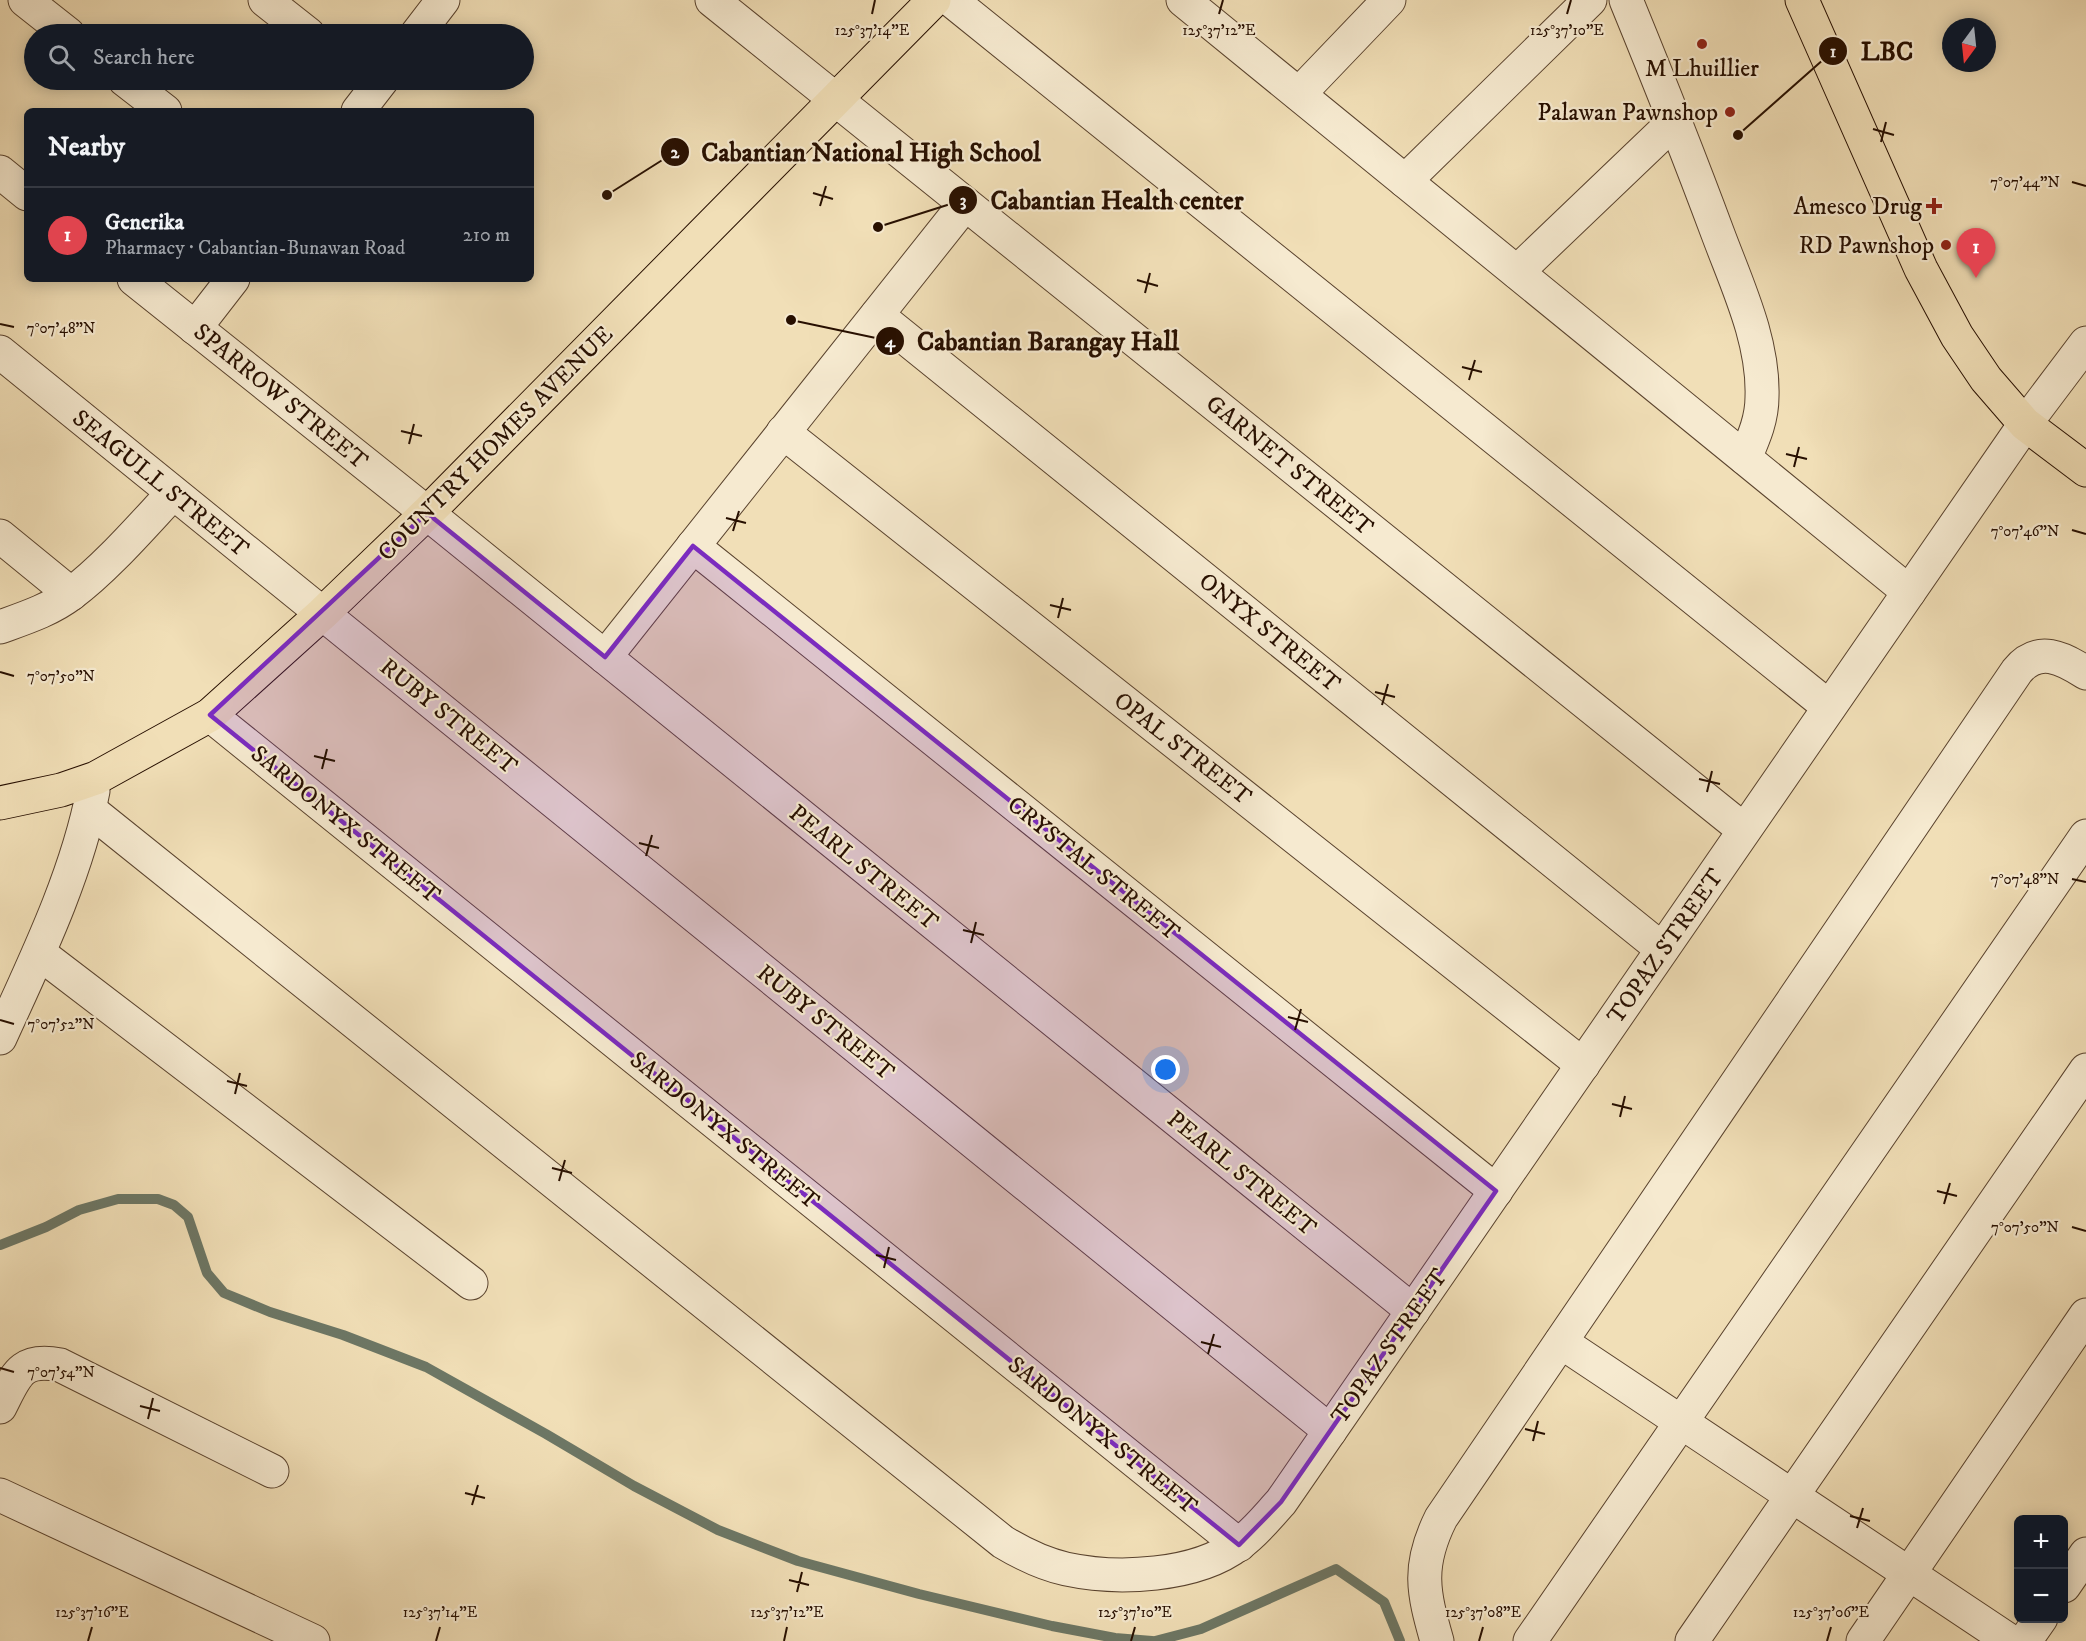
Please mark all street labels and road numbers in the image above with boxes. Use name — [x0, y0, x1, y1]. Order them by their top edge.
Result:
street label: SPARROW STREET — [187, 317, 374, 476]
street label: COUNTRY HOMES AVENUE — [372, 320, 620, 568]
street label: GARNET STREET — [1200, 389, 1379, 543]
street label: SEAGULL STREET — [66, 403, 255, 564]
street label: ONYX STREET — [1192, 567, 1346, 699]
street label: RUBY STREET — [374, 652, 523, 781]
street label: OPAL STREET — [1107, 686, 1257, 812]
street label: SARDONYX STREET — [245, 739, 446, 910]
street label: CRYSTAL STREET — [1001, 790, 1186, 948]
street label: PEARL STREET — [783, 798, 944, 937]
street label: TOPAZ STREET — [1601, 863, 1731, 1030]
street label: RUBY STREET — [751, 958, 900, 1087]
street label: SARDONYX STREET — [624, 1045, 825, 1216]
street label: PEARL STREET — [1161, 1104, 1322, 1243]
street label: TOPAZ STREET — [1325, 1263, 1455, 1430]
street label: SARDONYX STREET — [1002, 1350, 1203, 1521]

